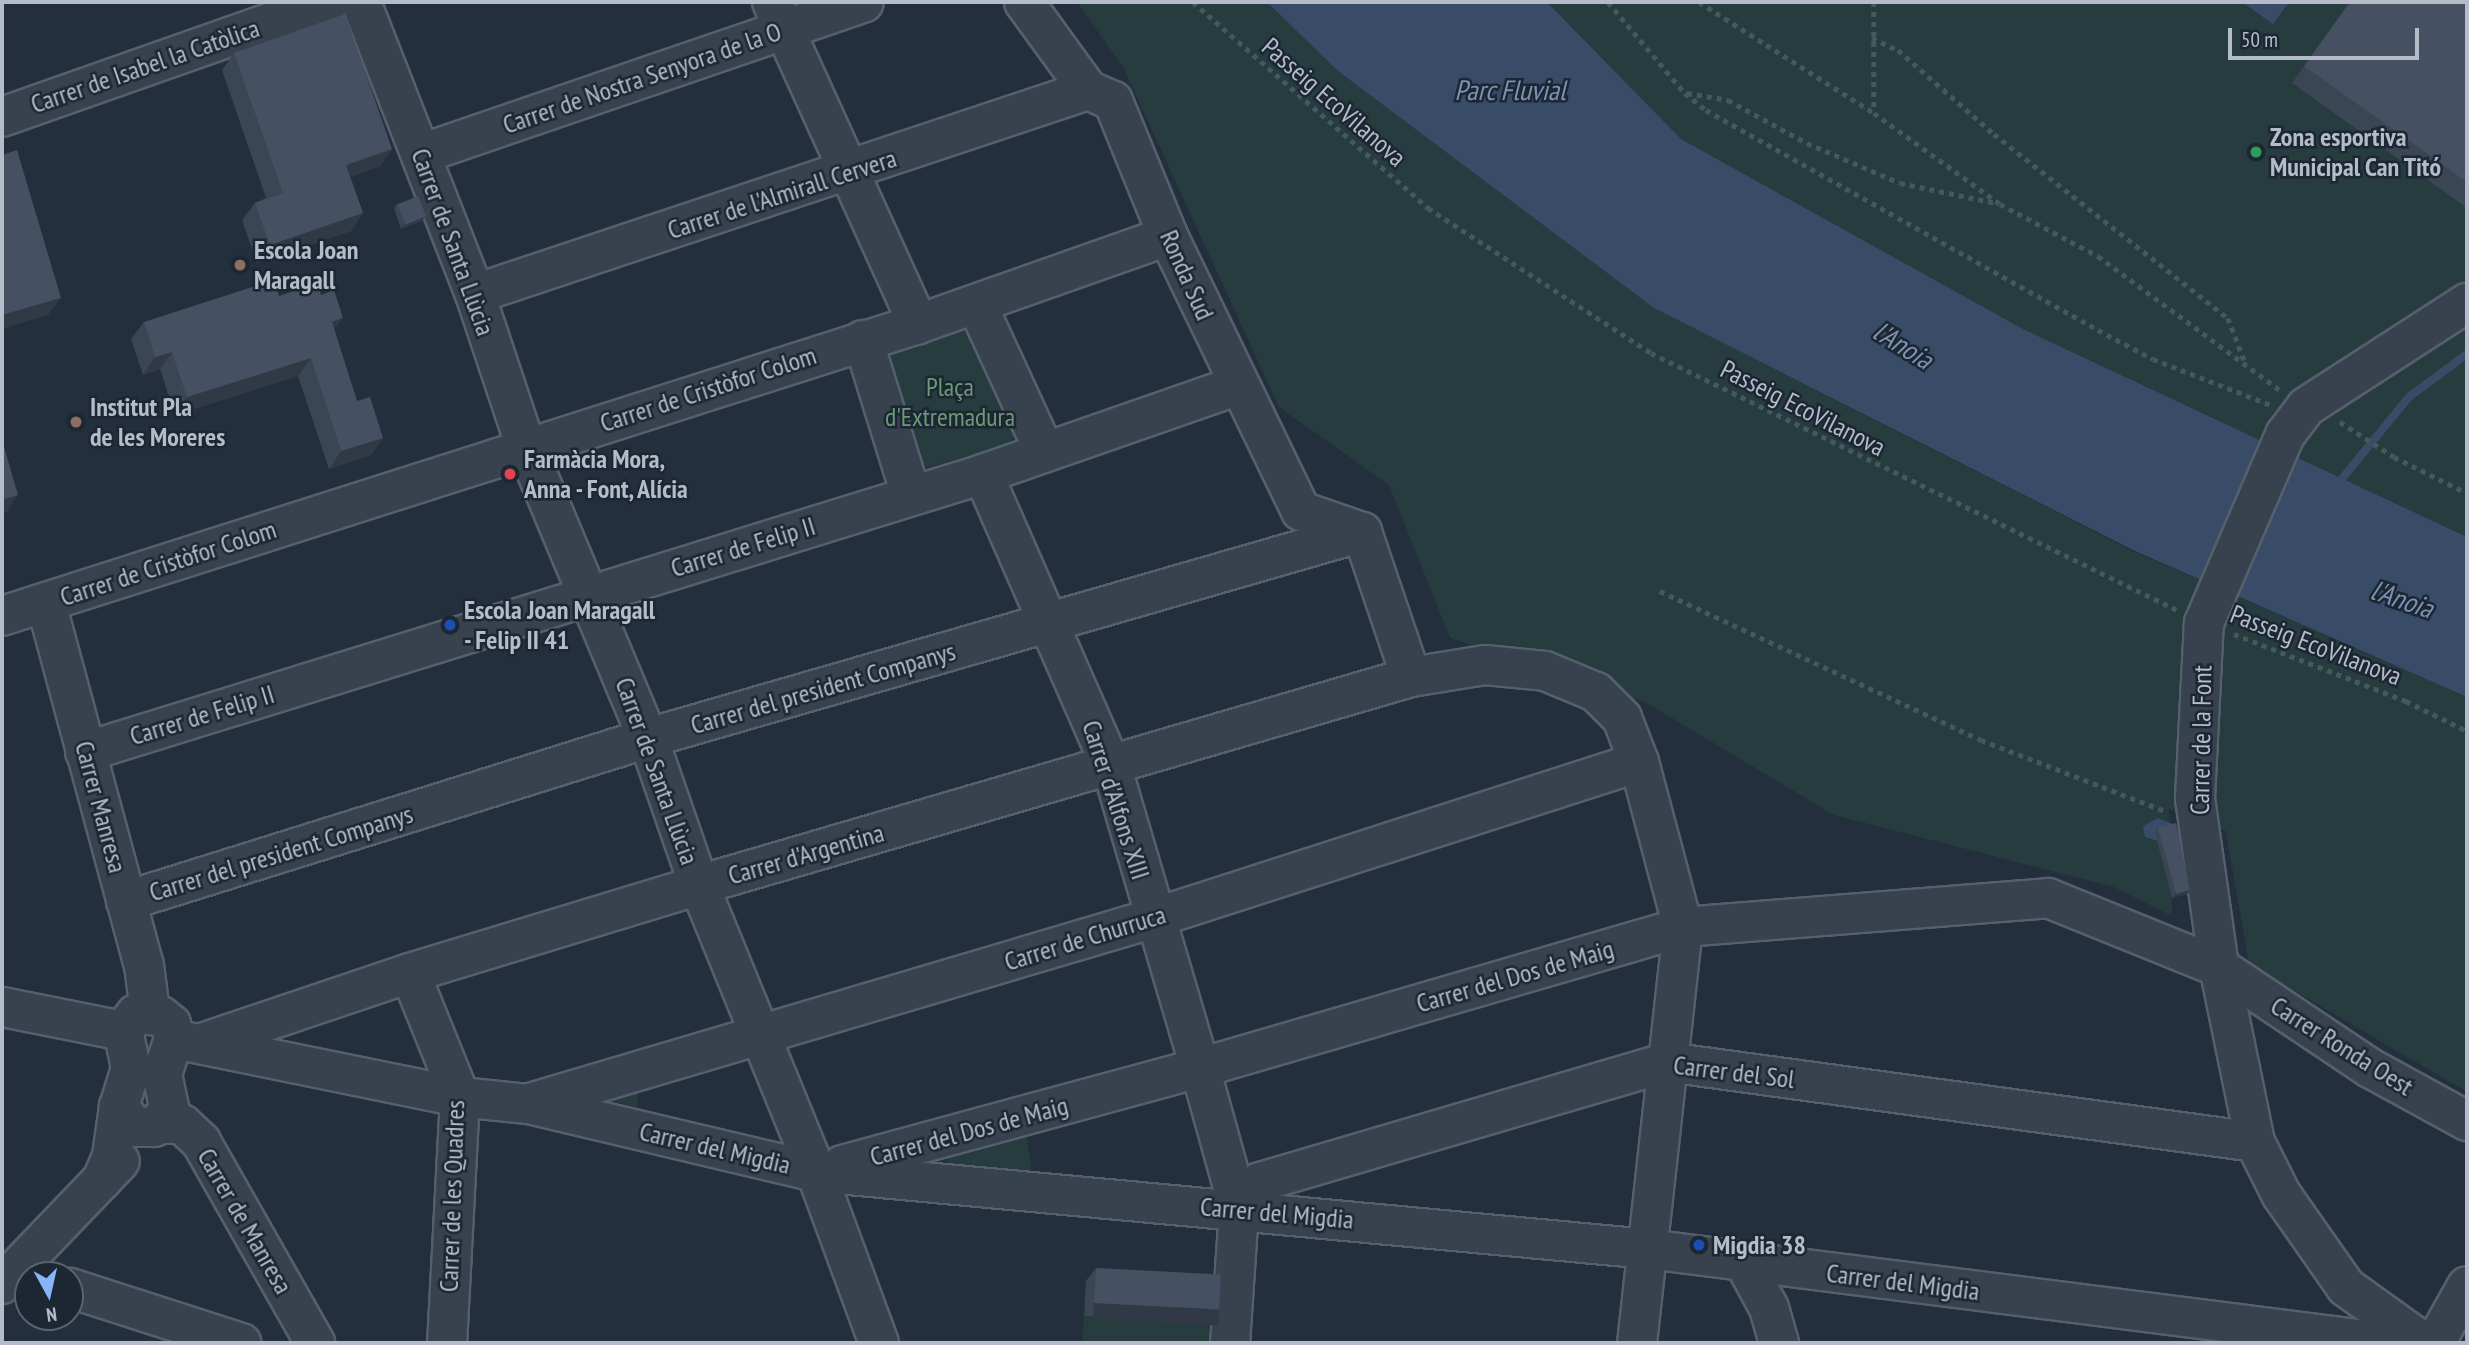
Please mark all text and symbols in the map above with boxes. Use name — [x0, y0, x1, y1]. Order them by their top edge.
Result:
street label: Carrer de Isabel la Catòlica — [27, 12, 263, 120]
scale bar — [2231, 14, 2422, 58]
street label: Carrer de Nostra Senyora de la O — [499, 16, 785, 140]
text: 50 m — [2241, 26, 2278, 53]
street label: Passeig EcoVilanova — [1256, 31, 1412, 173]
water label: Parc Fluvial — [1454, 73, 1566, 107]
place label: Zona esportiva Municipal Can Titó — [2270, 121, 2442, 182]
street label: Carrer de l'Almirall Cervera — [664, 142, 900, 246]
street label: Carrer de Santa Llùcia — [405, 144, 501, 340]
marker: Zona esportiva Municipal Can Titó — [2248, 144, 2264, 160]
street label: Ronda Sud — [1153, 225, 1221, 325]
place label: Escola Joan Maragall — [254, 234, 358, 296]
marker: Escola Joan Maragall — [232, 257, 248, 273]
water label: l'Anoia — [1867, 314, 1939, 376]
street label: Carrer de Cristòfor Colom — [596, 339, 820, 439]
street label: Passeig EcoVilanova — [1716, 353, 1890, 463]
park label: Plaça d'Extremadura — [885, 371, 1015, 432]
place label: Institut Pla de les Moreres — [90, 391, 225, 452]
marker: Institut Pla de les Moreres — [68, 414, 84, 430]
place label: Farmàcia Mora, Anna - Font, Alícia — [524, 443, 693, 504]
marker: Farmàcia Mora, Anna - Font, Alícia — [502, 466, 518, 482]
street label: Carrer de Felip II — [667, 510, 819, 584]
street label: Carrer de Cristòfor Colom — [56, 513, 280, 613]
water label: l'Anoia — [2366, 573, 2438, 625]
place label: Escola Joan Maragall - Felip II 41 — [464, 594, 655, 656]
street label: Passeig EcoVilanova — [2226, 598, 2406, 692]
marker: Escola Joan Maragall - Felip II 41 — [442, 617, 458, 633]
street label: Carrer del president Companys — [687, 635, 959, 741]
street label: Carrer de la Font — [2184, 665, 2218, 815]
street label: Carrer de Santa Llùcia — [609, 673, 705, 869]
street label: Carrer de Felip II — [126, 678, 278, 752]
street label: Carrer d'Alfons XIII — [1076, 716, 1156, 884]
street label: Carrer Manresa — [68, 738, 134, 876]
street label: Carrer del president Companys — [145, 798, 417, 908]
street label: Carrer d'Argentina — [725, 817, 887, 891]
street label: Carrer de Churruca — [1001, 899, 1169, 977]
street label: Carrer del Dos de Maig — [1413, 933, 1617, 1019]
street label: Carrer Ronda Oest — [2265, 990, 2419, 1102]
street label: Carrer del Sol — [1672, 1049, 1796, 1095]
street label: Carrer del Dos de Maig — [867, 1090, 1071, 1172]
street label: Carrer de les Quadres — [433, 1099, 471, 1293]
street label: Carrer del Migdia — [637, 1115, 793, 1181]
street label: Carrer de Manresa — [191, 1143, 299, 1299]
street label: Carrer del Migdia — [1199, 1191, 1355, 1235]
place label: Migdia 38 — [1713, 1229, 1806, 1261]
marker: Migdia 38 — [1691, 1237, 1707, 1253]
street label: Carrer del Migdia — [1825, 1257, 1981, 1307]
north arrow — [14, 1261, 84, 1331]
text: N — [45, 1302, 58, 1327]

